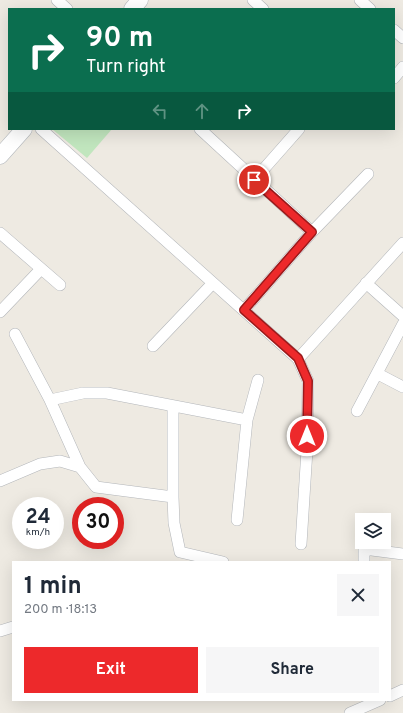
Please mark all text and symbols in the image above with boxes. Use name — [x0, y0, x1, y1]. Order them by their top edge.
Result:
text: 90 m — [86, 21, 153, 57]
icon: right — [20, 24, 72, 76]
text: Turn right — [86, 56, 166, 79]
icon: left — [149, 100, 171, 122]
icon: ahead — [191, 100, 213, 122]
icon: right — [233, 100, 255, 122]
pin — [237, 163, 271, 197]
icon: arrive — [243, 169, 265, 191]
position arrow — [286, 415, 328, 457]
speed limit sign: 30 — [72, 497, 124, 549]
text: 24 — [25, 505, 51, 531]
map controls — [355, 513, 391, 549]
button: layers — [355, 513, 391, 549]
text: km/h — [26, 526, 50, 539]
text: 1 min — [24, 572, 82, 602]
button: close — [337, 574, 379, 616]
text: 200 m · 18:13 — [24, 602, 97, 618]
button: Exit — [24, 647, 198, 693]
button: Share — [206, 647, 379, 693]

